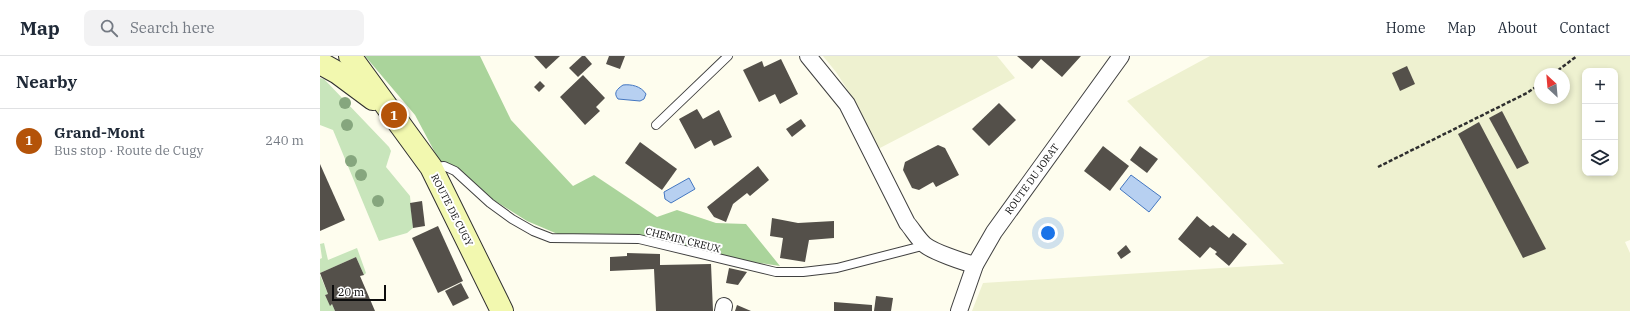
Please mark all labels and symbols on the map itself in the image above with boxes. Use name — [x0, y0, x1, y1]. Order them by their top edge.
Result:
north arrow — [1534, 68, 1570, 104]
pin: 1 — [381, 100, 407, 130]
street label: ROUTE DU JORAT — [1002, 141, 1062, 217]
street label: ROUTE DE CUGY — [428, 172, 476, 249]
your location — [1038, 223, 1058, 243]
street label: CHEMIN CREUX — [644, 224, 722, 256]
scale bar — [332, 283, 386, 302]

